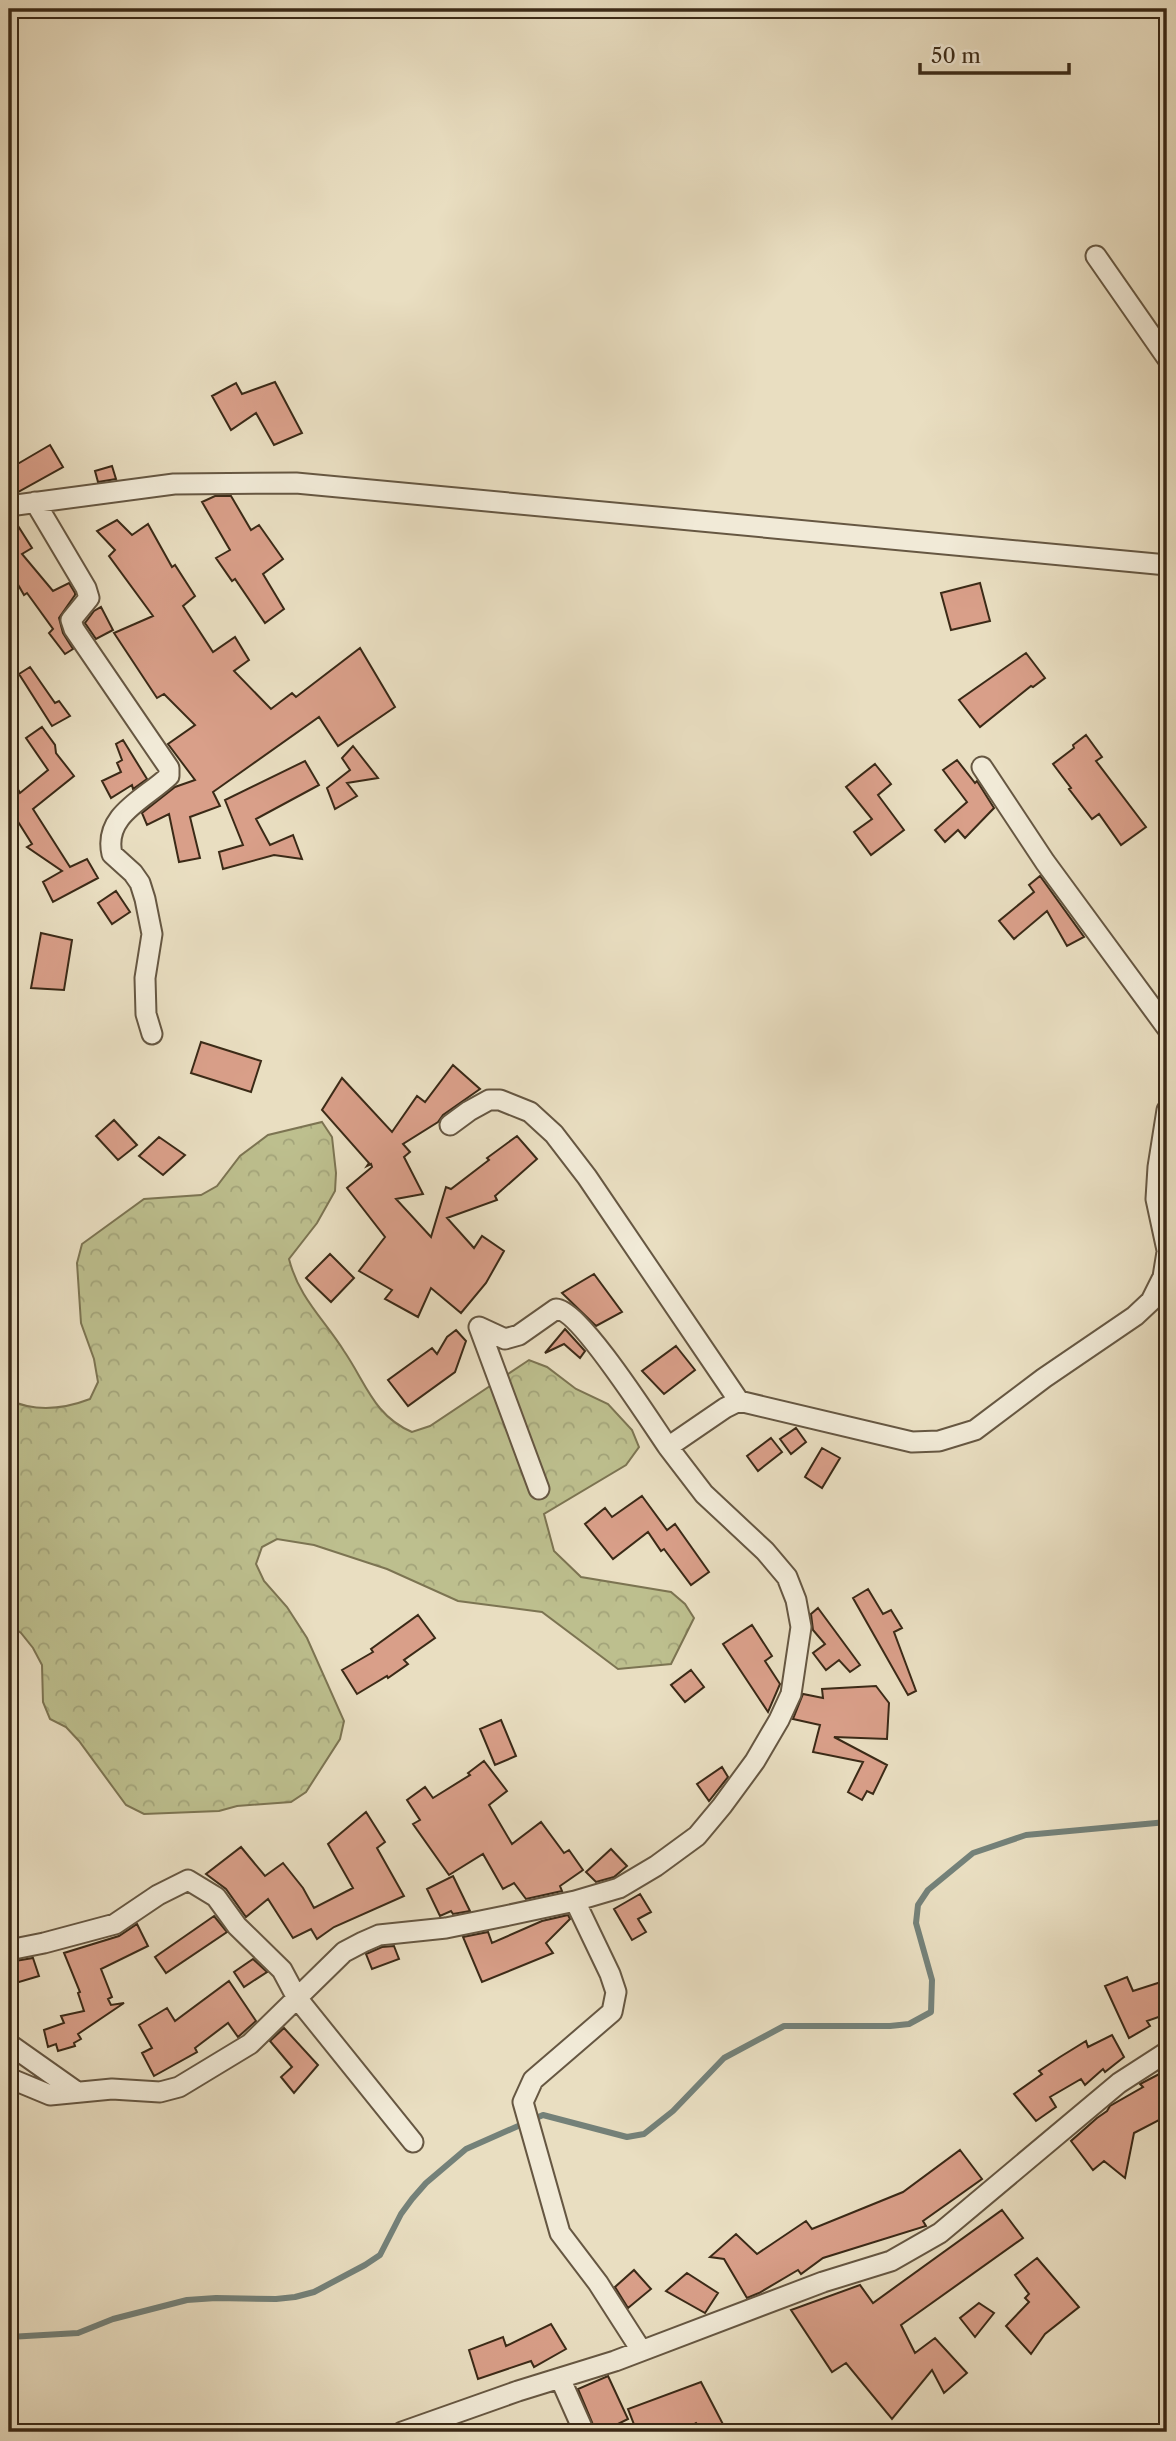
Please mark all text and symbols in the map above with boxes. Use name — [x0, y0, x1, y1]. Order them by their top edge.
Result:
scale bar — [920, 32, 1069, 76]
text: 50 m — [931, 43, 981, 68]

